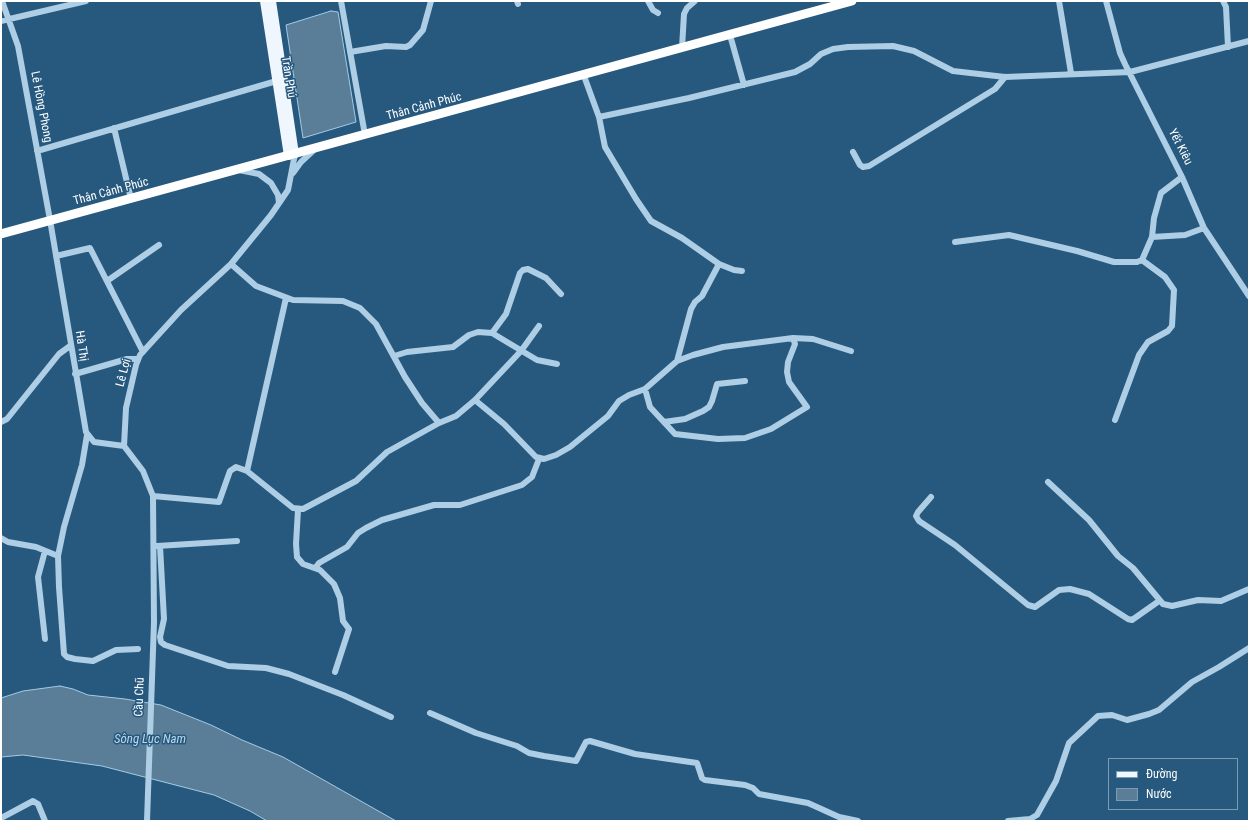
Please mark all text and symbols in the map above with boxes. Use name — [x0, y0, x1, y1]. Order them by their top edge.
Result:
street label: Trần Phú — [278, 55, 298, 99]
street label: Lê Hồng Phong — [27, 70, 55, 144]
street label: Thân Cảnh Phúc — [385, 90, 463, 124]
street label: Yết Kiêu — [1165, 127, 1195, 167]
street label: Thân Cảnh Phúc — [72, 175, 150, 209]
street label: Hà Thị — [71, 330, 91, 362]
street label: Lê Lợi — [113, 357, 135, 389]
street label: Cầu Chũ — [132, 677, 148, 717]
water label: Sông Lục Nam — [114, 732, 186, 748]
legend — [1108, 758, 1238, 810]
text: Đường — [1146, 767, 1177, 781]
text: Nước — [1146, 787, 1172, 801]

